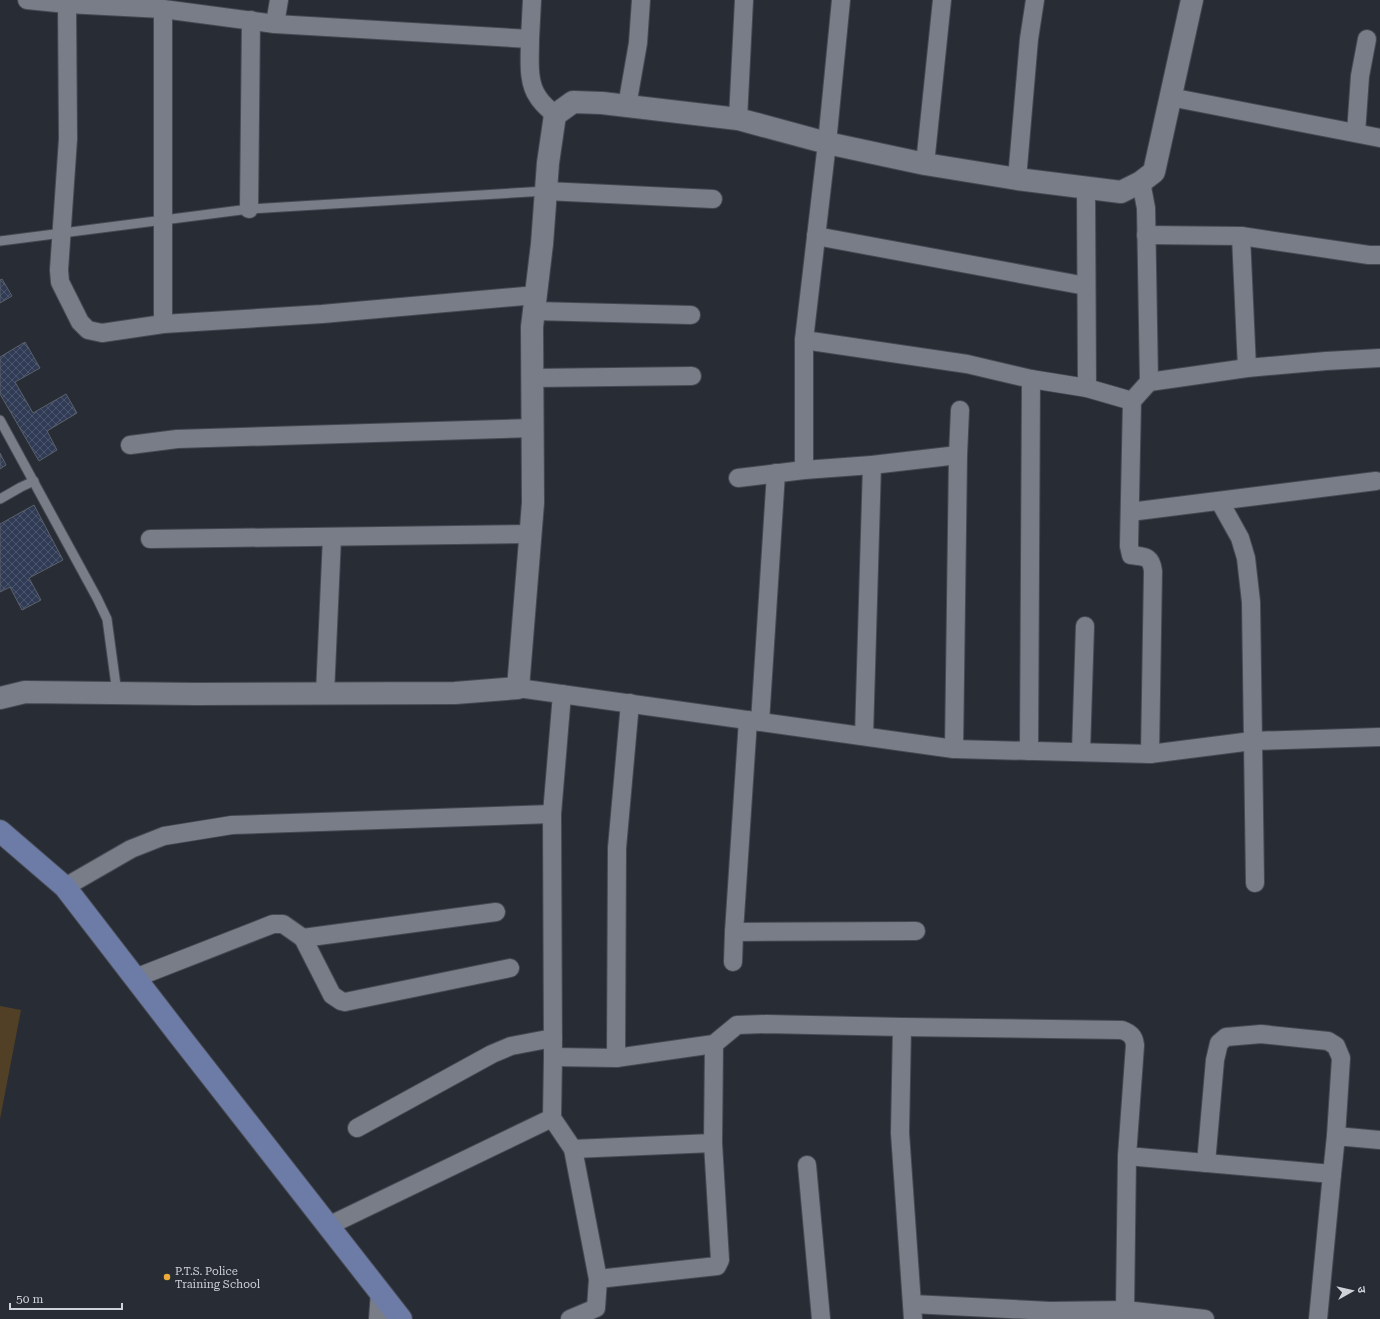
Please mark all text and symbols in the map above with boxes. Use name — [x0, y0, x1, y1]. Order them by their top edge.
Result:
place label: P.T.S. Police Training School — [175, 1265, 261, 1291]
north arrow — [1332, 1271, 1372, 1311]
marker: P.T.S. Police Training School — [162, 1272, 172, 1282]
scale bar — [10, 1285, 122, 1311]
text: उ — [1355, 1286, 1368, 1294]
text: 50 m — [16, 1292, 43, 1306]

